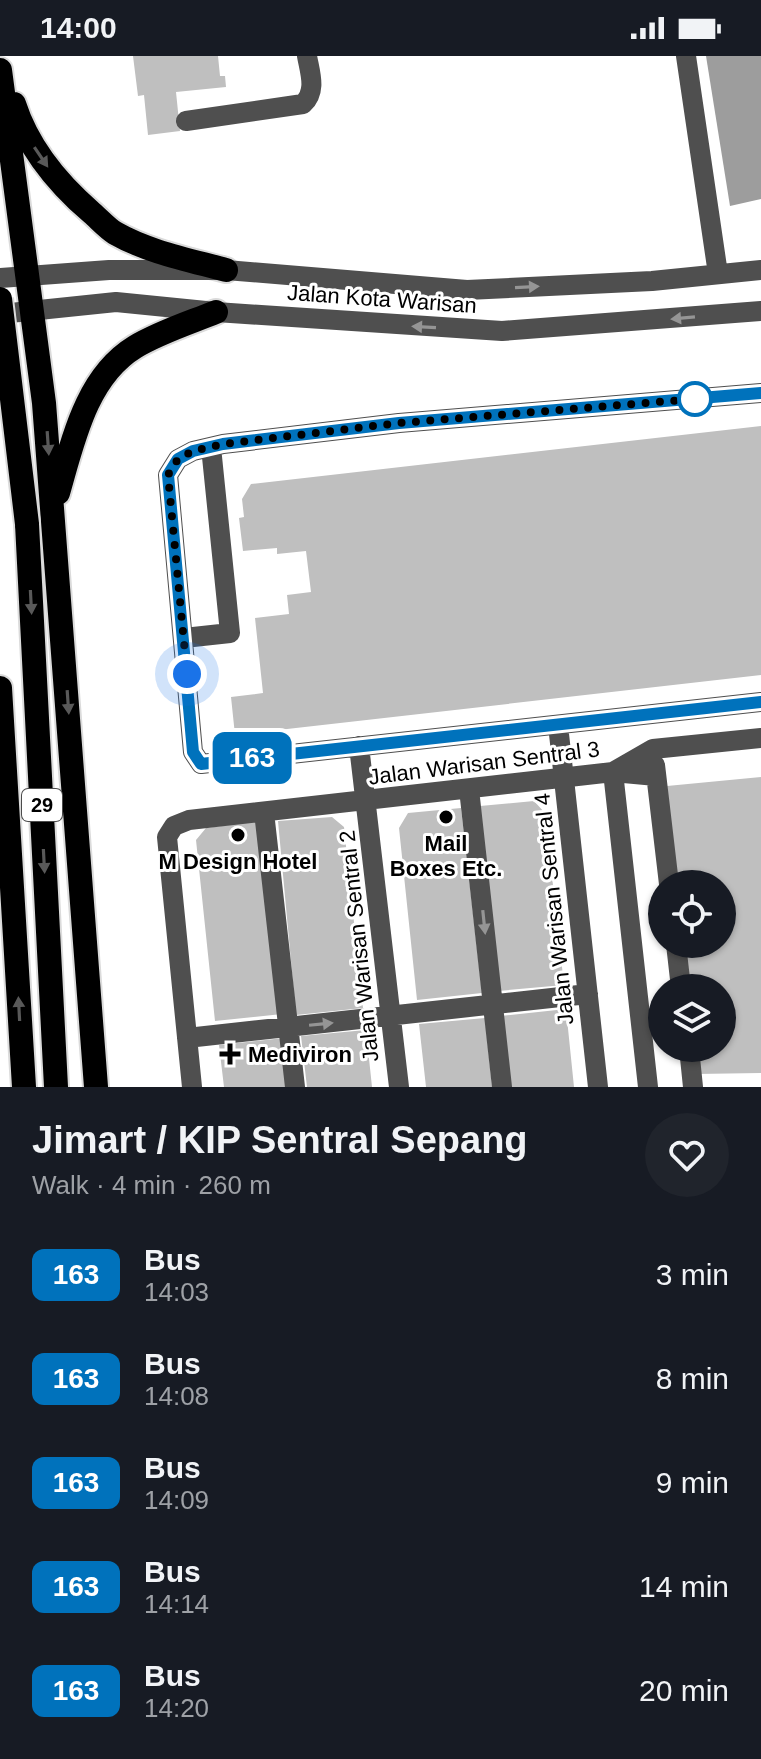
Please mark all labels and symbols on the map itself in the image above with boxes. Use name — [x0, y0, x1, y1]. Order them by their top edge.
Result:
one-way arrow — [33, 147, 48, 168]
street label: Jalan Kota Warisan — [286, 280, 478, 318]
one-way arrow — [515, 281, 540, 294]
one-way arrow — [670, 312, 695, 325]
one-way arrow — [411, 320, 436, 333]
unlabelled marker — [678, 382, 712, 416]
one-way arrow — [41, 431, 54, 456]
one-way arrow — [25, 590, 38, 615]
your location — [167, 654, 207, 694]
one-way arrow — [62, 690, 75, 715]
line badge: 163 — [206, 732, 298, 784]
street label: Jalan Warisan Sentral 3 — [367, 736, 601, 790]
road number: 29 — [22, 789, 62, 821]
street label: Jalan Warisan Sentral 4 — [529, 792, 579, 1026]
marker: Mail Boxes Etc. — [437, 808, 455, 826]
marker: M Design Hotel — [229, 826, 247, 844]
street label: Jalan Warisan Sentral 2 — [334, 829, 384, 1063]
place label: Mail Boxes Etc. — [390, 831, 502, 881]
one-way arrow — [38, 849, 51, 874]
place label: M Design Hotel — [159, 849, 317, 874]
one-way arrow — [477, 910, 490, 935]
one-way arrow — [12, 996, 25, 1021]
one-way arrow — [309, 1017, 334, 1030]
place label: Mediviron — [248, 1042, 352, 1067]
marker: Mediviron — [219, 1043, 241, 1065]

